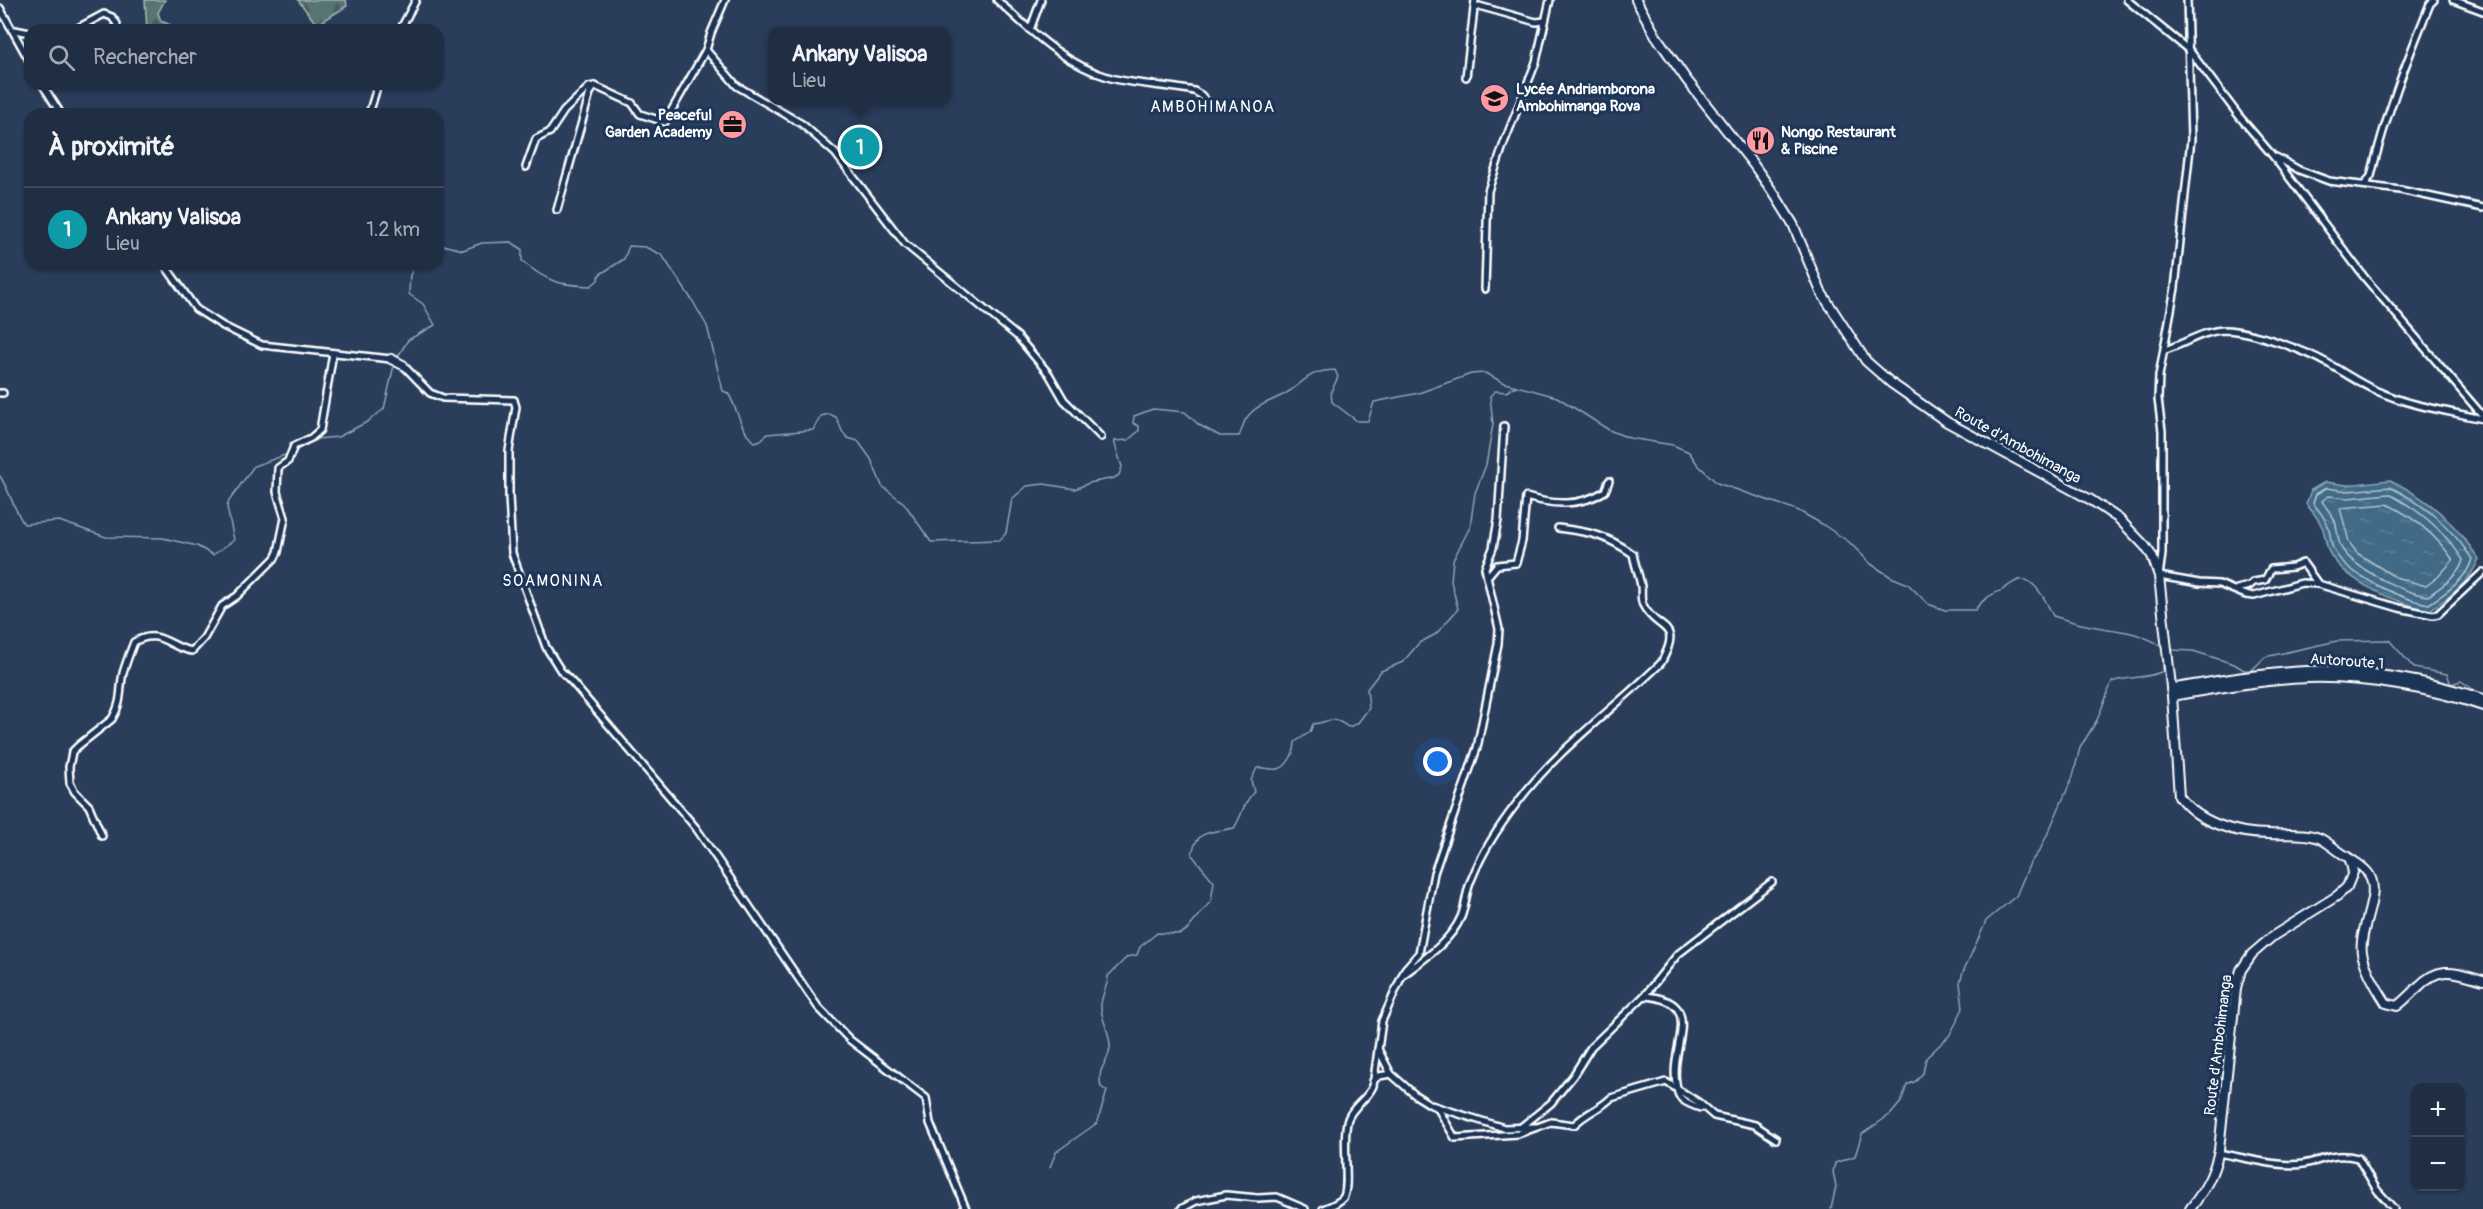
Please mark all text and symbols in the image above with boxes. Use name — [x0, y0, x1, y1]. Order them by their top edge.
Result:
search box — [24, 24, 444, 90]
popup — [768, 27, 951, 105]
text: Ankany Valisoa — [791, 40, 928, 68]
icon: search — [45, 41, 78, 74]
text: Rechercher — [93, 43, 197, 71]
text: Lieu — [791, 68, 826, 93]
place label: Lycée Andriamborona Ambohimanga Rova — [1516, 80, 1655, 116]
school or university icon: Lycée Andriamborona Ambohimanga Rova — [1479, 82, 1511, 114]
district label: AMBOHIMANOA — [1150, 97, 1276, 117]
place label: Peaceful Garden Academy — [605, 106, 713, 142]
office icon: Peaceful Garden Academy — [717, 108, 749, 140]
place label: Nongo Restaurant & Piscine — [1781, 123, 1897, 159]
pin: 1 — [840, 124, 880, 170]
restaurant icon: Nongo Restaurant & Piscine — [1744, 125, 1776, 157]
text: À proximité — [48, 131, 175, 163]
text: Ankany Valisoa — [105, 203, 241, 231]
text: 1 — [64, 217, 71, 242]
text: 1.2 km — [366, 217, 420, 242]
text: Lieu — [105, 231, 140, 256]
street label: Route d'Ambohimanga — [1951, 403, 2084, 488]
district label: SOAMONINA — [502, 571, 604, 591]
street label: Autoroute 1 — [2309, 649, 2385, 674]
your location — [1423, 747, 1452, 776]
street label: Route d'Ambohimanga — [2200, 973, 2237, 1117]
map controls — [2411, 1083, 2465, 1191]
button: + — [2411, 1083, 2465, 1137]
button: − — [2411, 1137, 2465, 1191]

